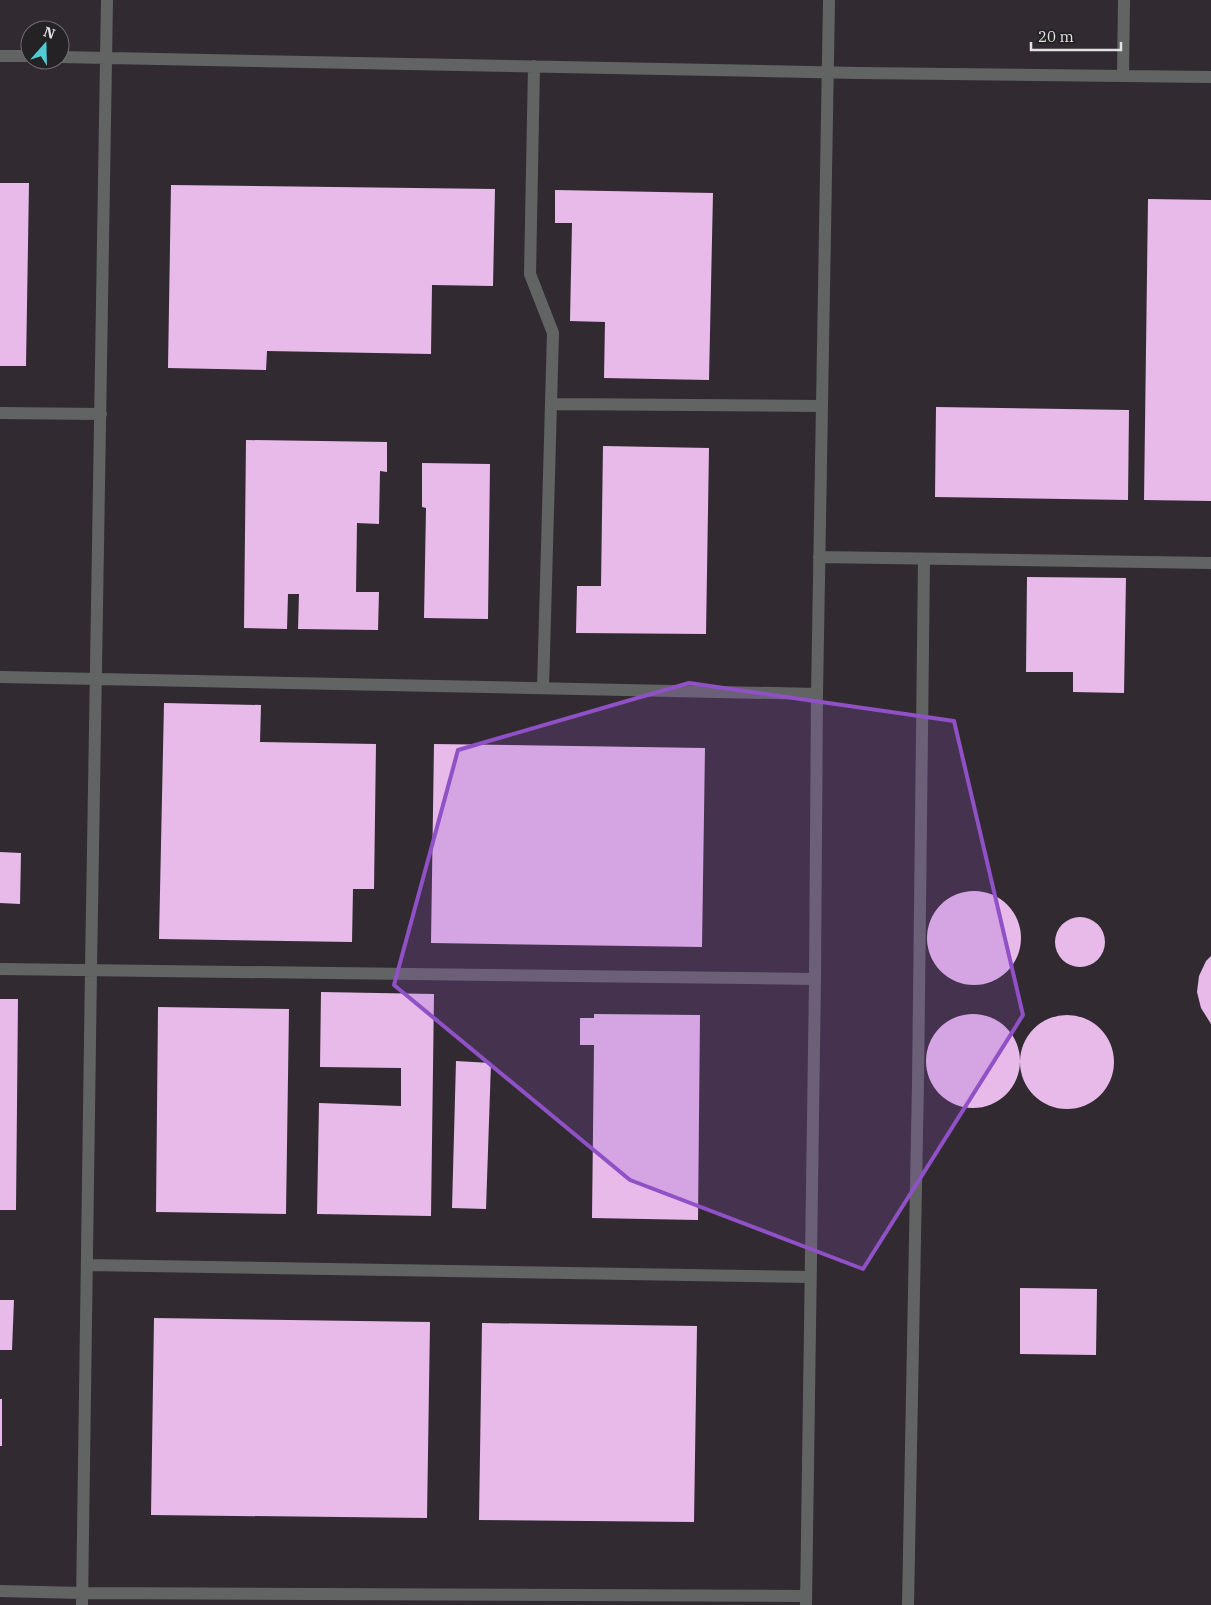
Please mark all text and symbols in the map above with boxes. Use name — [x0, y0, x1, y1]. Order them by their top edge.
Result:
north arrow — [20, 20, 70, 70]
scale bar — [1031, 20, 1121, 52]
text: N — [41, 22, 58, 43]
text: 20 m — [1038, 27, 1074, 46]

